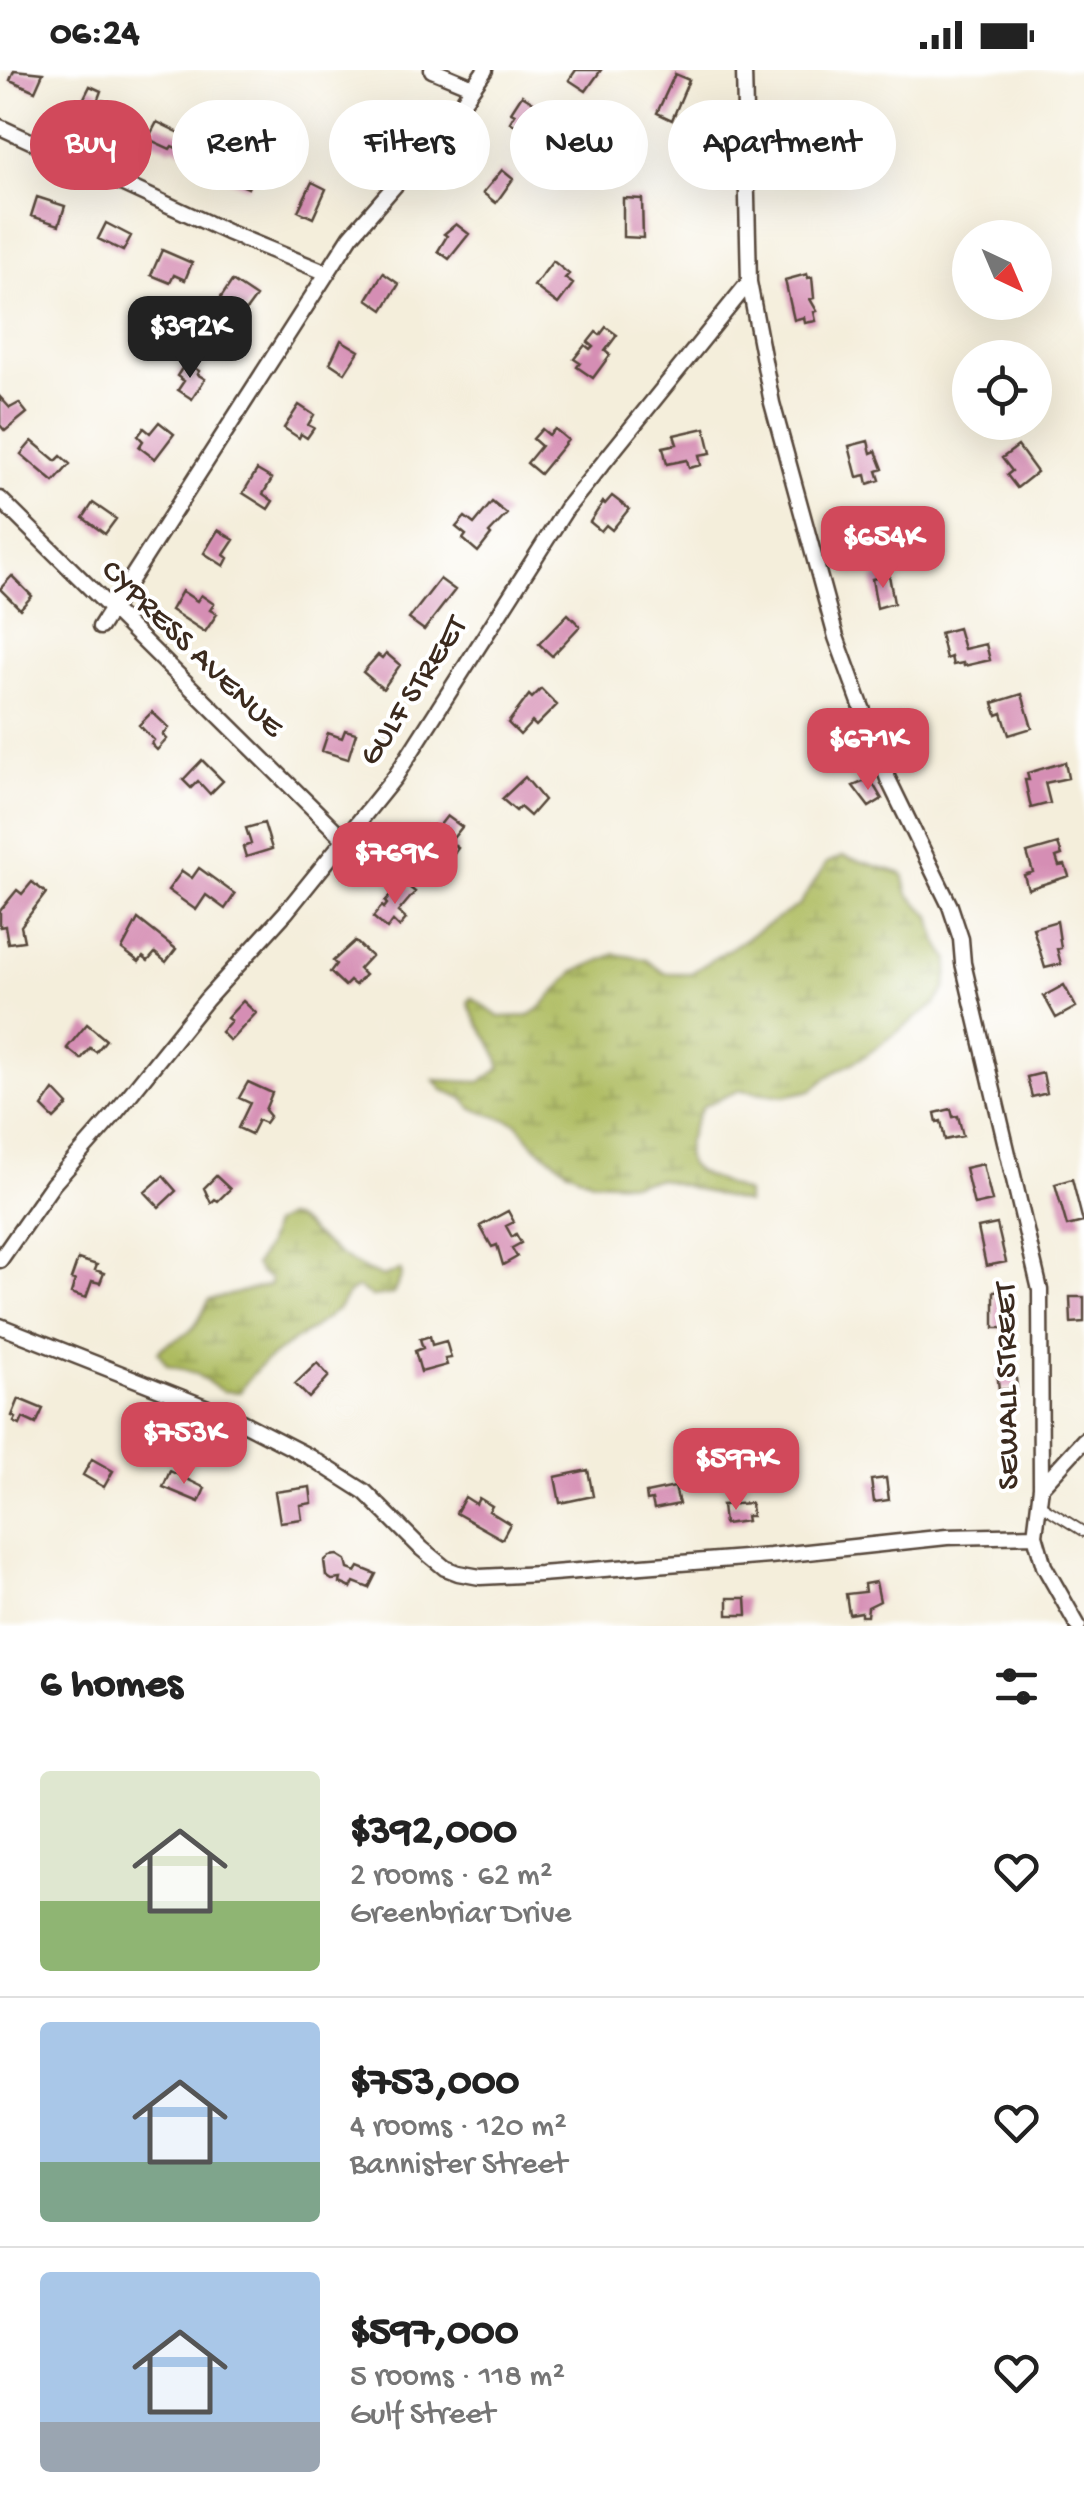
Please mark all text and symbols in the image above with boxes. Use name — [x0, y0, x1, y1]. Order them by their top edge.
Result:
text: 06:24 — [50, 13, 139, 57]
chip: Buy — [30, 100, 152, 190]
chip: Rent — [172, 100, 309, 190]
chip: Filters — [329, 100, 490, 190]
chip: New — [510, 100, 648, 190]
chip: Apartment — [668, 100, 896, 190]
north arrow — [952, 220, 1052, 320]
map controls — [952, 220, 1052, 440]
pin: $392K — [120, 296, 260, 381]
text: $392K — [150, 309, 230, 347]
button: locate — [952, 340, 1052, 440]
pin: $654K — [813, 506, 953, 591]
text: $654K — [843, 519, 923, 557]
street label: CYPRESS AVENUE — [92, 553, 291, 748]
street label: GULF STREET — [353, 609, 478, 774]
pin: $671K — [798, 708, 938, 793]
text: $671K — [829, 721, 907, 759]
pin: $769K — [325, 822, 465, 907]
text: $769K — [355, 835, 435, 873]
street label: SEWALL STREET — [988, 1280, 1030, 1490]
pin: $753K — [114, 1402, 254, 1487]
text: $753K — [143, 1415, 225, 1453]
pin: $597K — [666, 1428, 806, 1513]
text: $597K — [695, 1441, 777, 1479]
icon: filters — [989, 1659, 1044, 1714]
text: 6 homes — [40, 1662, 183, 1711]
text: $392,000 — [350, 1809, 517, 1858]
icon: home — [120, 1811, 240, 1931]
icon: heart — [989, 1844, 1044, 1899]
text: 2 rooms · 62 m² — [350, 1858, 552, 1896]
text: Greenbriar Drive — [350, 1896, 571, 1934]
text: $753,000 — [350, 2060, 519, 2109]
icon: home — [120, 2062, 240, 2182]
icon: heart — [989, 2095, 1044, 2150]
text: 4 rooms · 120 m² — [350, 2109, 567, 2147]
text: Bannister Street — [350, 2147, 567, 2185]
text: $597,000 — [350, 2310, 519, 2359]
icon: home — [120, 2312, 240, 2432]
icon: heart — [989, 2345, 1044, 2400]
text: 5 rooms · 118 m² — [350, 2359, 565, 2397]
text: Gulf Street — [350, 2397, 495, 2435]

